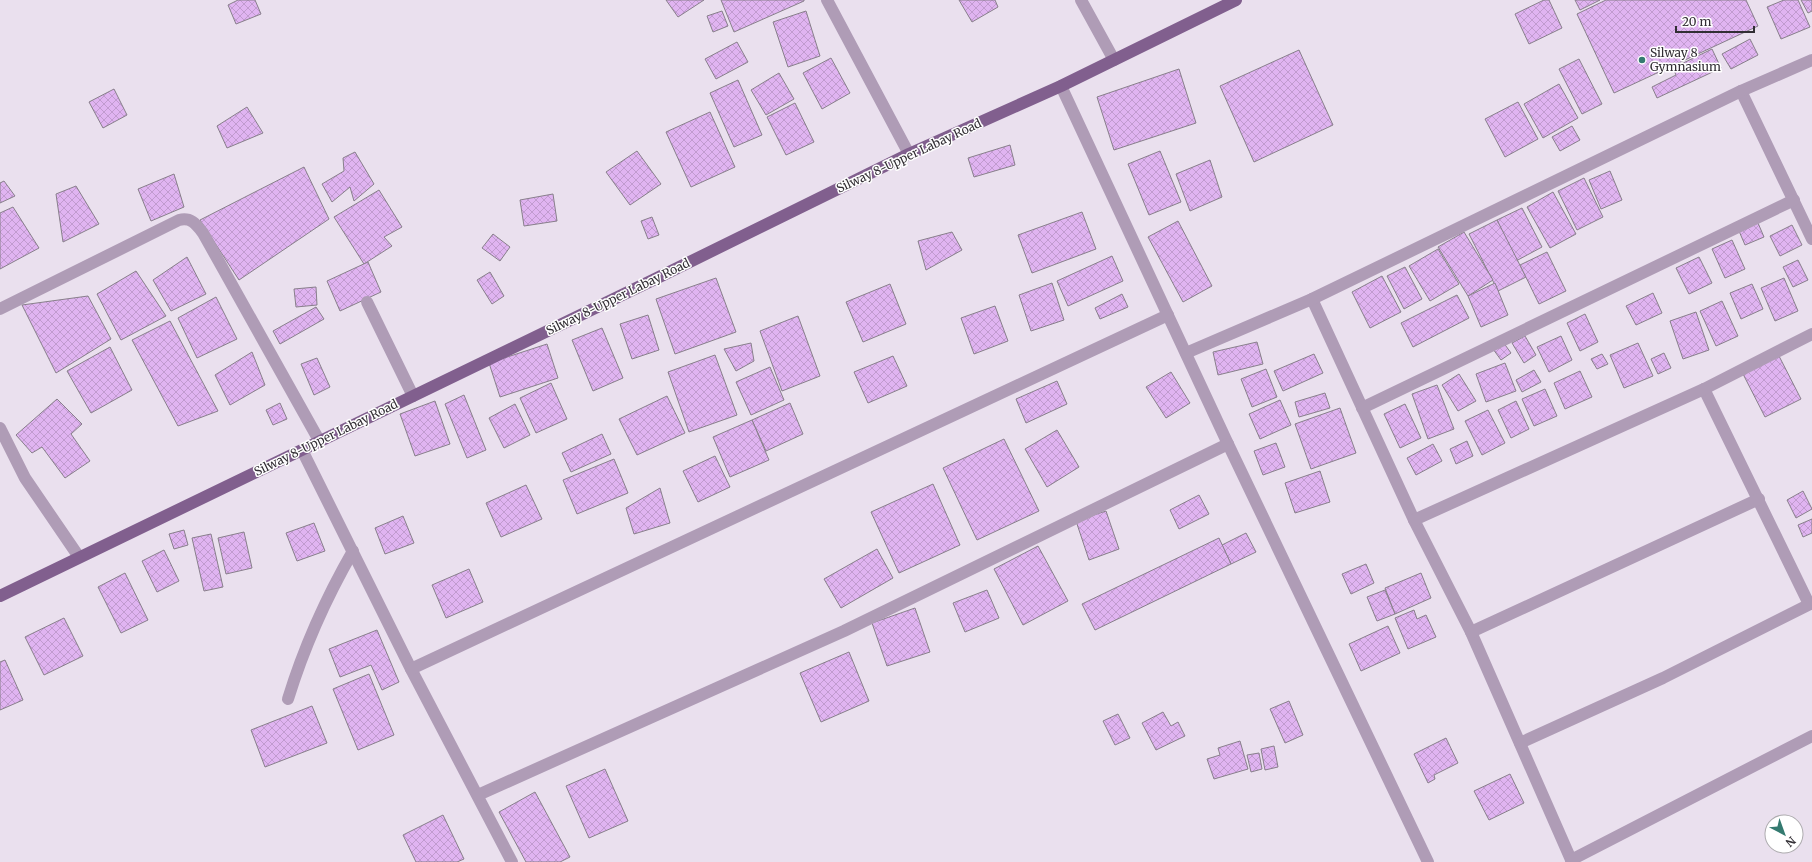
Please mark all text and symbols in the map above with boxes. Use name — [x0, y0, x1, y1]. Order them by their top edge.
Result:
scale bar — [1676, 8, 1754, 34]
text: 20 m — [1682, 14, 1711, 29]
place label: Silway 8 Gymnasium — [1650, 45, 1721, 74]
marker: Silway 8 Gymnasium — [1637, 55, 1647, 65]
street label: Silway 8-Upper Labay Road — [834, 115, 984, 196]
street label: Silway 8-Upper Labay Road — [543, 255, 692, 338]
street label: Silway 8-Upper Labay Road — [251, 396, 400, 479]
north arrow — [1764, 814, 1804, 854]
text: N — [1782, 833, 1798, 850]

